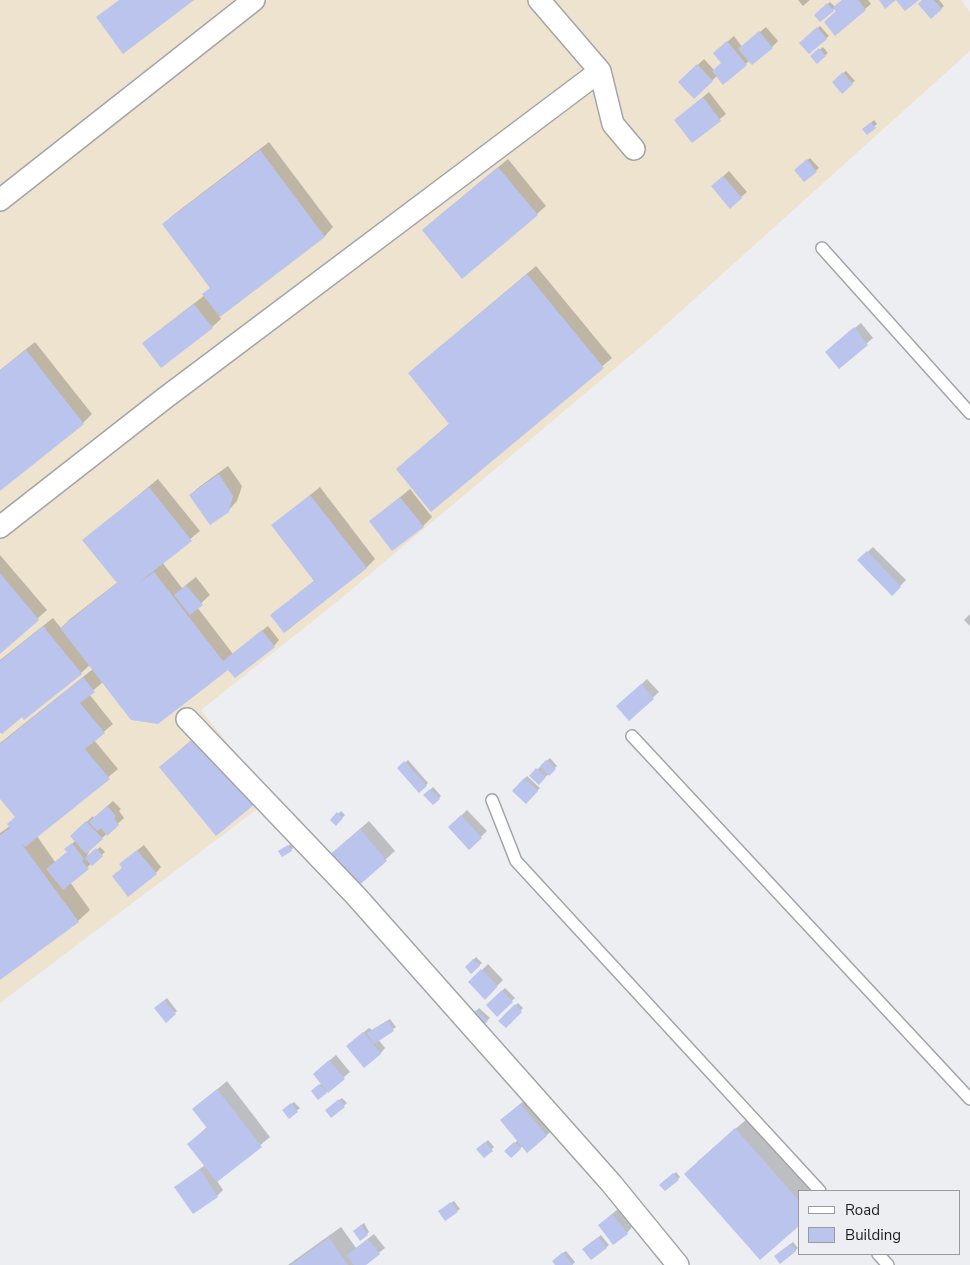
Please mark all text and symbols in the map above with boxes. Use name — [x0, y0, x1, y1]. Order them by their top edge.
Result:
legend — [798, 1190, 960, 1255]
text: Road — [845, 1200, 880, 1220]
text: Building — [845, 1225, 901, 1245]

